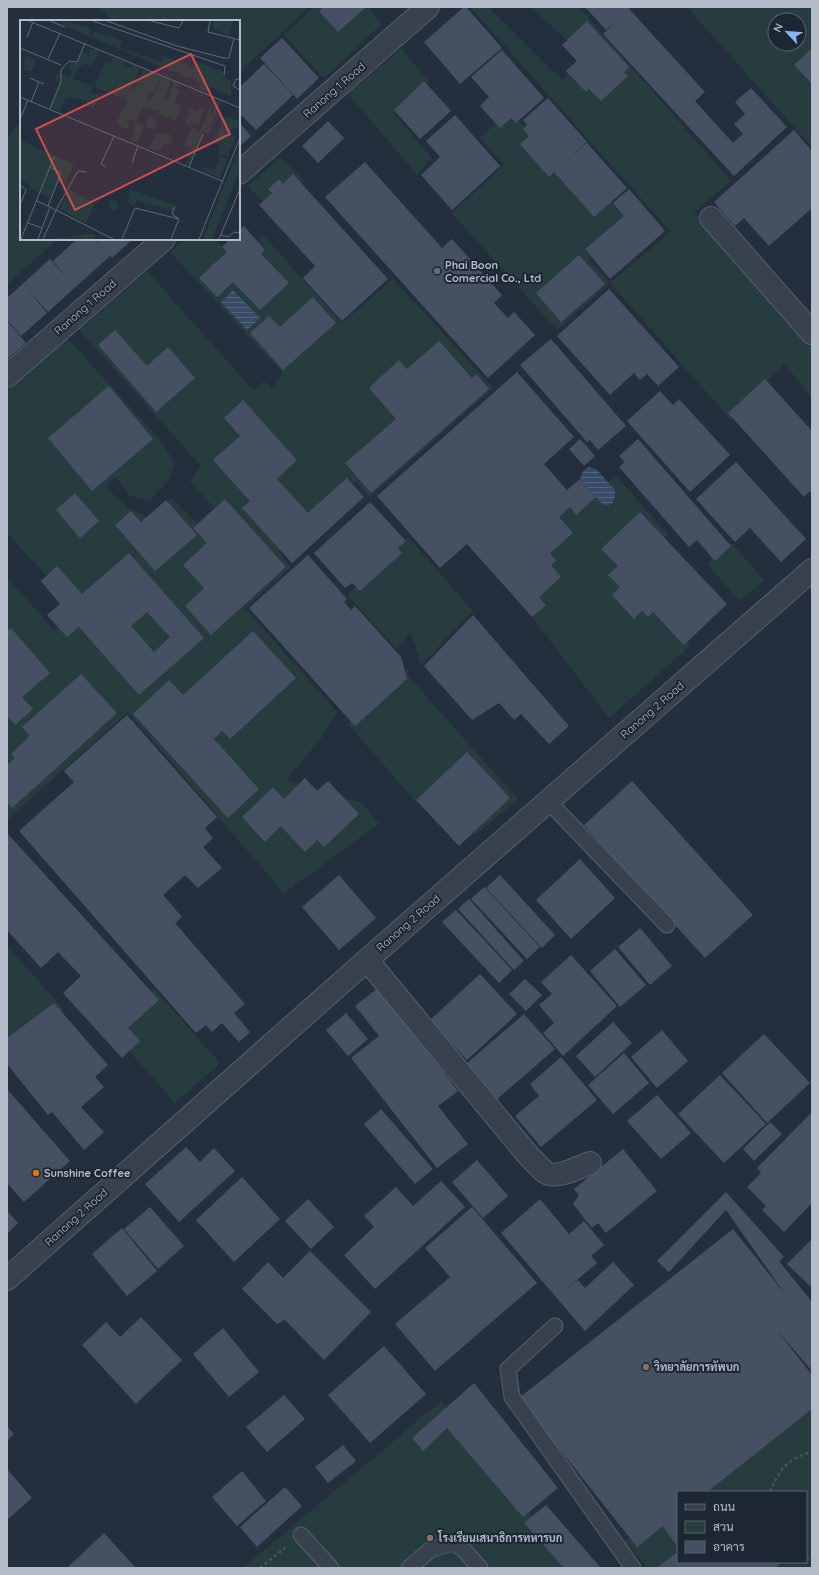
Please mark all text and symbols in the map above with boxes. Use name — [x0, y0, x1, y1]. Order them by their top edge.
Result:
north arrow — [767, 12, 807, 52]
inset map — [20, 20, 240, 240]
text: N — [770, 21, 786, 34]
street label: Ranong 1 Road — [300, 59, 368, 121]
place label: Phai Boon Comercial Co., Ltd — [445, 258, 541, 285]
marker: Phai Boon Comercial Co., Ltd — [432, 266, 442, 276]
street label: Ranong 1 Road — [51, 276, 119, 338]
street label: Ranong 2 Road — [617, 679, 687, 741]
street label: Ranong 2 Road — [373, 892, 443, 954]
place label: Sunshine Coffee — [44, 1166, 131, 1180]
marker: Sunshine Coffee — [31, 1168, 41, 1178]
street label: Ranong 2 Road — [42, 1185, 110, 1249]
place label: วิทยาลัยการทัพบก — [653, 1360, 739, 1374]
marker: วิทยาลัยการทัพบก — [641, 1362, 651, 1372]
legend — [677, 1491, 807, 1563]
text: ถนน — [713, 1499, 736, 1514]
text: สวน — [713, 1519, 734, 1534]
place label: โรงเรียนเสนาธิการทหารบก — [437, 1530, 562, 1545]
marker: โรงเรียนเสนาธิการทหารบก — [425, 1533, 435, 1543]
text: อาคาร — [713, 1539, 745, 1554]

